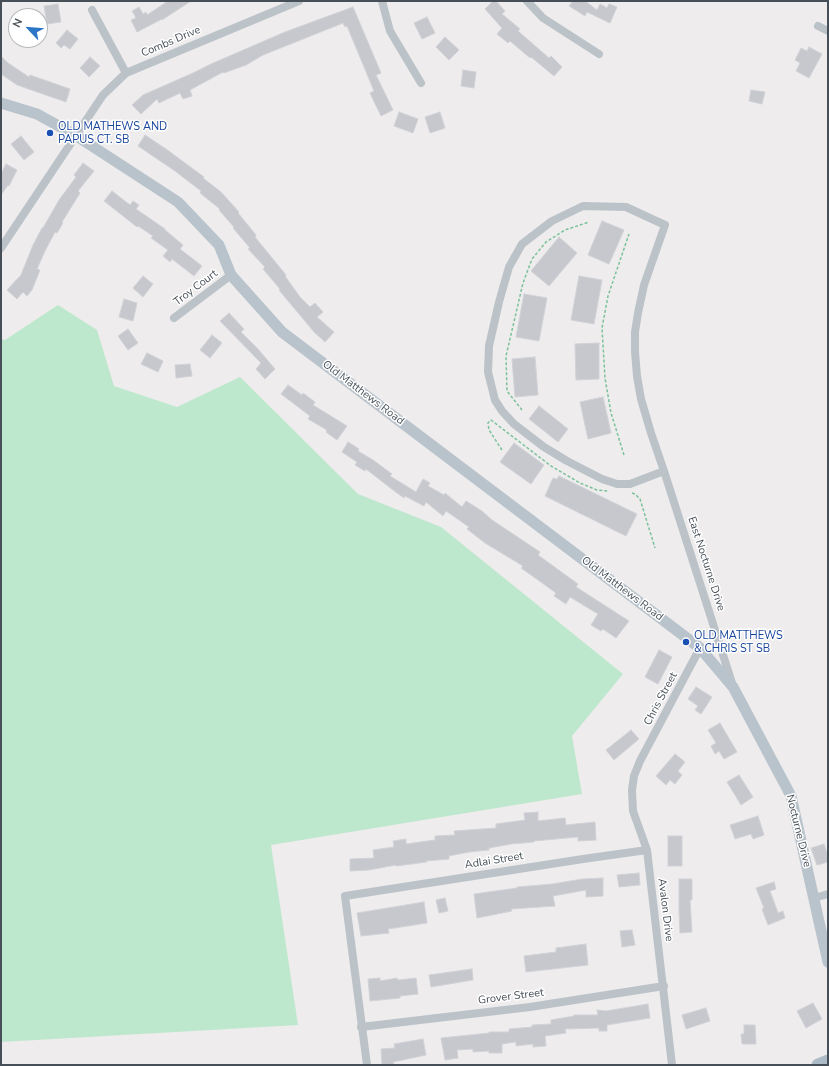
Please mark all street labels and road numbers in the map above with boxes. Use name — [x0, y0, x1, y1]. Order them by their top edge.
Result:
street label: Combs Drive — [139, 24, 203, 60]
street label: Troy Court — [171, 267, 221, 309]
street label: Old Matthews Road — [320, 358, 406, 428]
street label: East Nocturne Drive — [685, 515, 727, 613]
street label: Old Matthews Road — [579, 554, 665, 624]
street label: Chris Street — [641, 670, 681, 728]
street label: Nocturne Drive — [783, 793, 813, 869]
street label: Adlai Street — [464, 850, 524, 872]
street label: Avalon Drive — [655, 878, 675, 942]
street label: Grover Street — [477, 986, 545, 1008]

